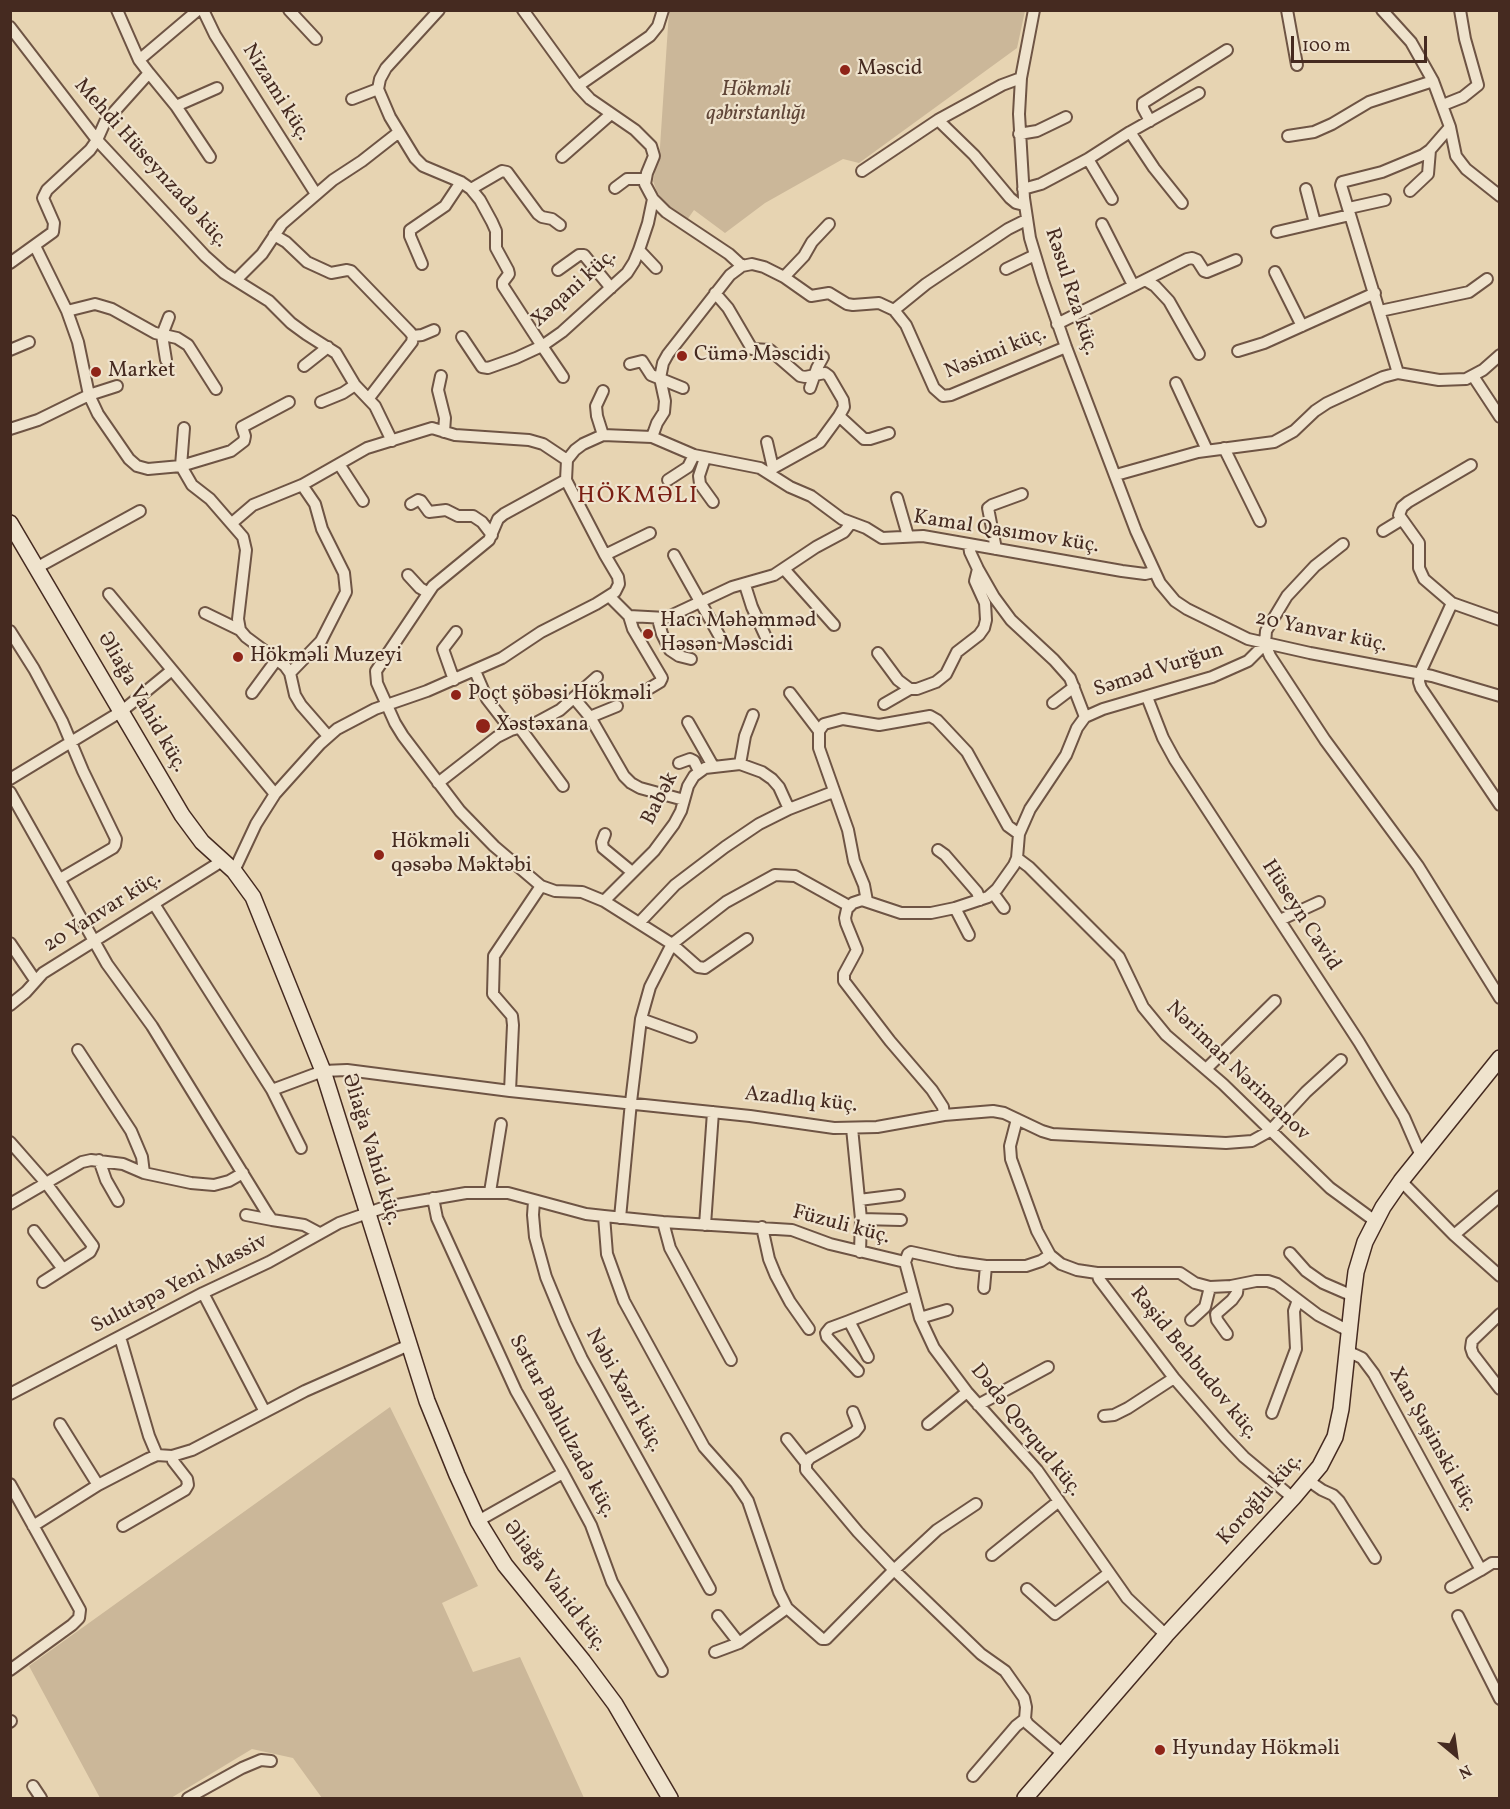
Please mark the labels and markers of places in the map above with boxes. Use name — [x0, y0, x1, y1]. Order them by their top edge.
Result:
place label: Məscid — [857, 57, 923, 83]
marker: Məscid — [838, 63, 852, 77]
place label: Cümə Məscidi — [694, 343, 824, 369]
marker: Cümə Məscidi — [675, 349, 689, 363]
place label: Market — [108, 359, 175, 385]
marker: Market — [89, 365, 103, 379]
place label: Hacı Məhəmməd Həsən Məscidi — [660, 609, 816, 659]
marker: Hacı Məhəmməd Həsən Məscidi — [641, 627, 655, 641]
place label: Hökməli Muzeyi — [250, 644, 402, 670]
marker: Hökməli Muzeyi — [231, 650, 245, 664]
place label: Poçt şöbəsi Hökməli — [468, 682, 652, 708]
marker: Poçt şöbəsi Hökməli — [449, 688, 463, 702]
place label: Xəstəxana — [496, 713, 589, 739]
marker: Xəstəxana — [474, 717, 492, 735]
place label: Hökməli qəsəbə Məktəbi — [391, 830, 532, 880]
marker: Hökməli qəsəbə Məktəbi — [372, 848, 386, 862]
place label: Hyunday Hökməli — [1172, 1737, 1340, 1763]
marker: Hyunday Hökməli — [1153, 1743, 1167, 1757]

